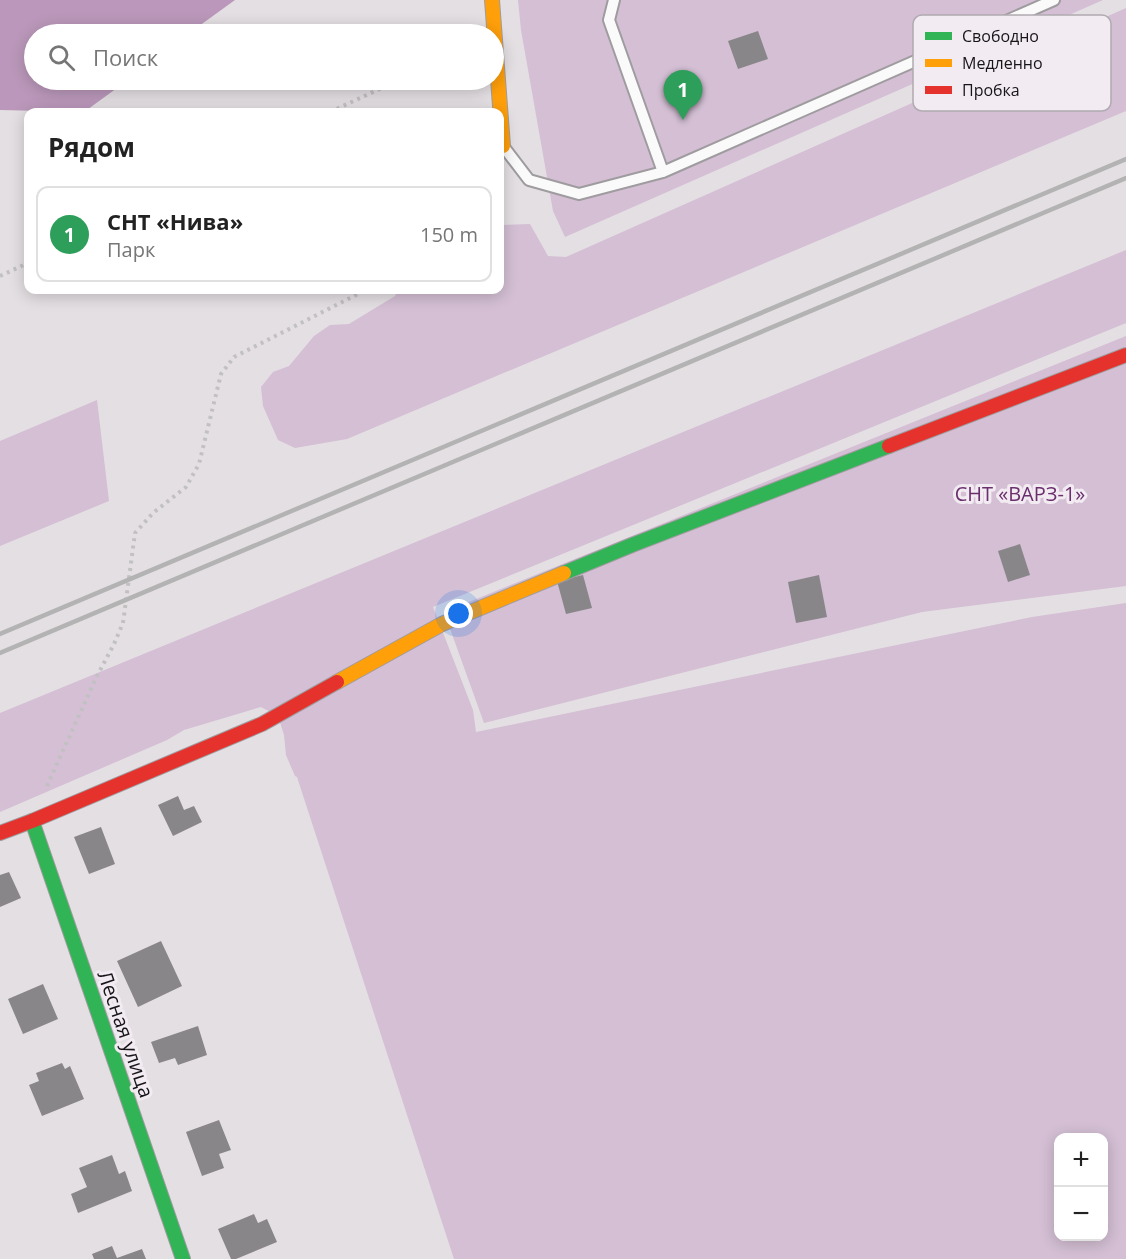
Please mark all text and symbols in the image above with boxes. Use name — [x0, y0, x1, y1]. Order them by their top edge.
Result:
legend — [913, 15, 1111, 111]
search box — [24, 24, 504, 90]
text: Свободно — [962, 25, 1039, 47]
icon: search — [45, 41, 78, 74]
text: Поиск — [93, 42, 158, 72]
text: Медленно — [962, 52, 1043, 74]
pin: 1 — [664, 70, 702, 120]
text: Пробка — [962, 79, 1020, 101]
text: Рядом — [48, 129, 135, 165]
text: СНТ «Нива» — [107, 206, 243, 236]
text: 1 — [64, 221, 75, 248]
text: 150 m — [420, 221, 478, 248]
text: Парк — [107, 236, 155, 263]
park label: СНТ «ВАРЗ-1» — [955, 480, 1085, 507]
your location — [444, 599, 473, 628]
street label: Лесная улица — [92, 967, 160, 1101]
map controls — [1054, 1133, 1108, 1241]
button: + — [1054, 1133, 1108, 1187]
button: − — [1054, 1187, 1108, 1241]

